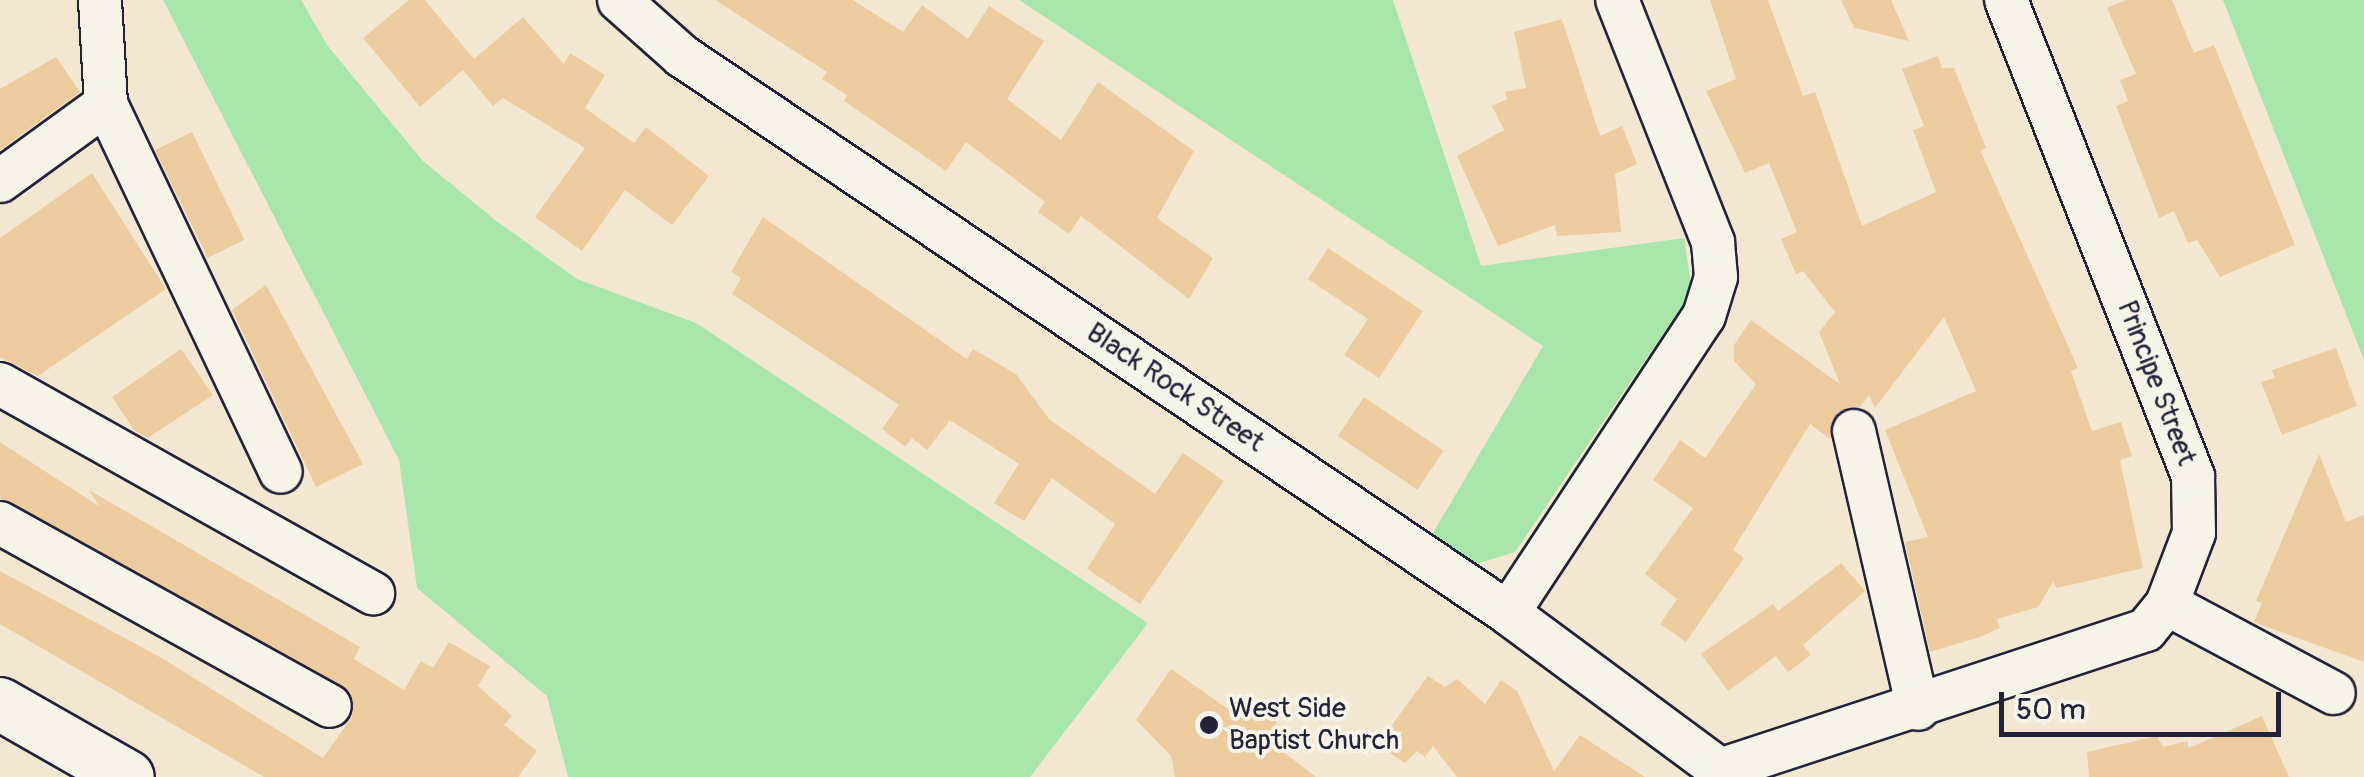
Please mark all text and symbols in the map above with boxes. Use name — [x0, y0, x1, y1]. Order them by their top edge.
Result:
street label: Principe Street — [2109, 296, 2203, 470]
street label: Black Rock Street — [1080, 316, 1270, 460]
scale bar — [2004, 672, 2286, 734]
text: 50 m — [2016, 691, 2086, 728]
place label: West Side Baptist Church — [1229, 692, 1399, 758]
marker: West Side Baptist Church — [1198, 714, 1220, 736]

